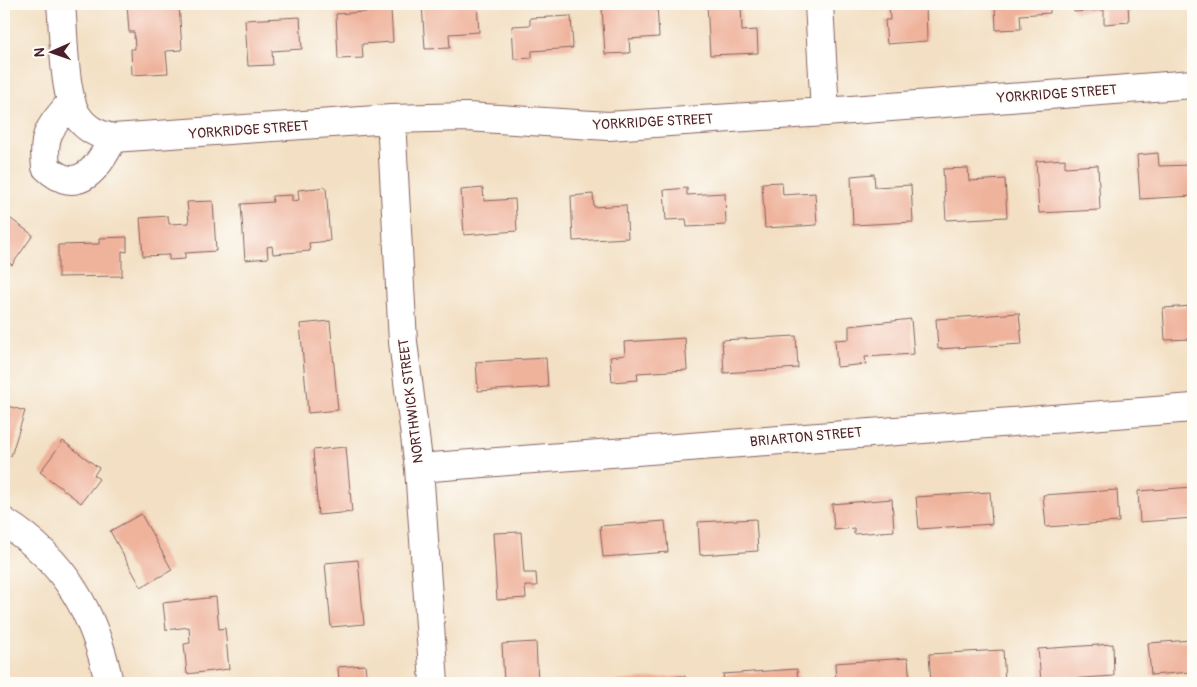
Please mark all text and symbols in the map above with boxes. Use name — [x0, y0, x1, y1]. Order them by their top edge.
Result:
north arrow — [28, 28, 78, 78]
text: N — [31, 47, 48, 57]
street label: YORKRIDGE STREET — [995, 81, 1118, 107]
street label: YORKRIDGE STREET — [591, 110, 714, 134]
street label: YORKRIDGE STREET — [187, 117, 310, 143]
street label: NORTHWICK STREET — [395, 337, 427, 464]
street label: BRIARTON STREET — [749, 424, 863, 450]

